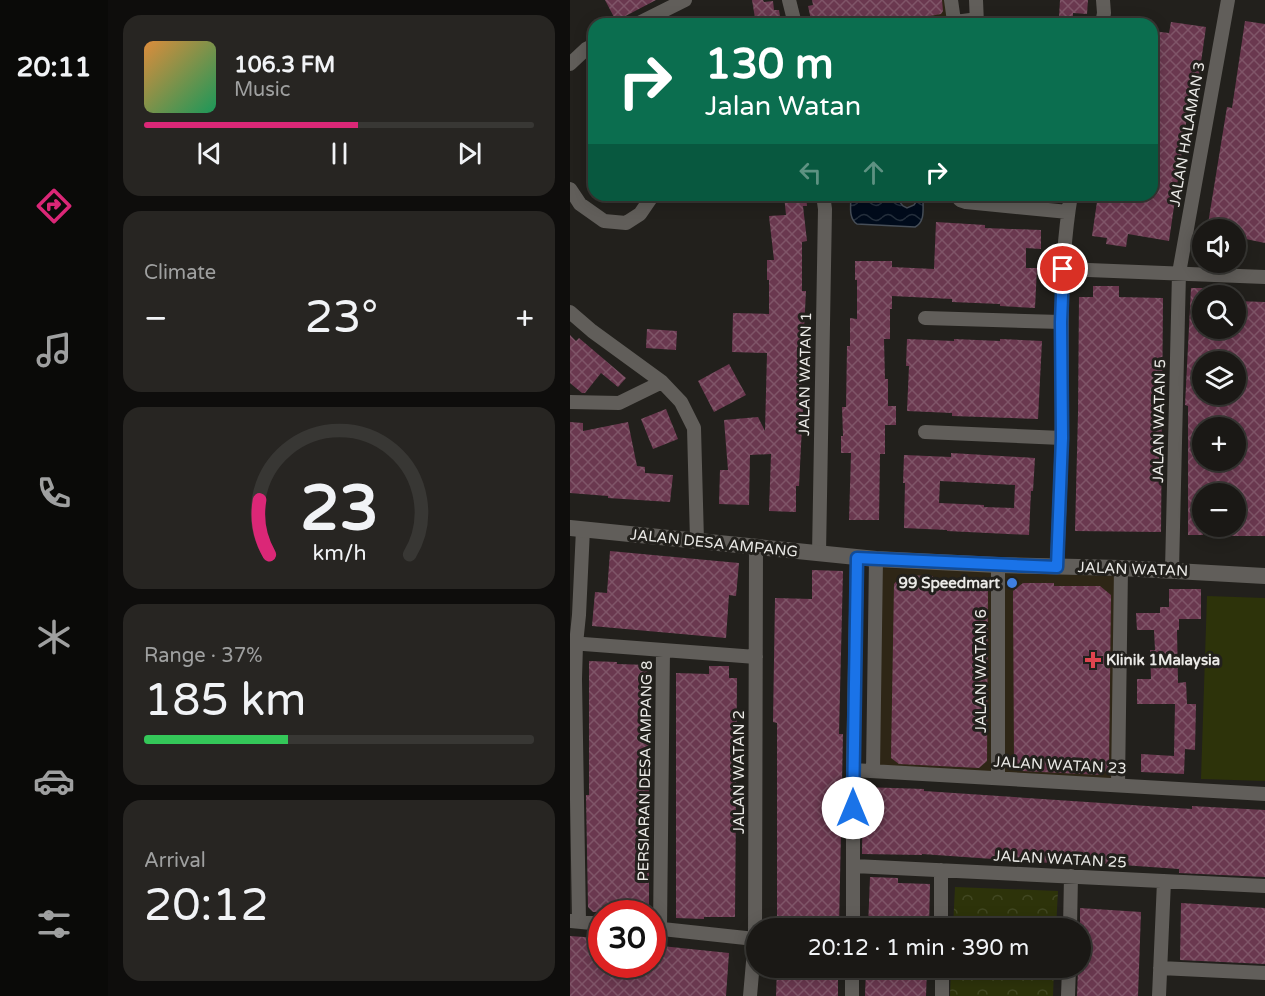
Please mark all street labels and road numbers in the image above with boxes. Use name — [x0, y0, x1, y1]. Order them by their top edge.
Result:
street label: JALAN HALAMAN 3 — [1165, 60, 1209, 208]
street label: JALAN WATAN 1 — [795, 312, 815, 436]
street label: JALAN WATAN 5 — [1149, 359, 1169, 483]
street label: JALAN DESA AMPANG — [629, 525, 799, 561]
street label: JALAN WATAN — [1077, 558, 1189, 580]
street label: JALAN WATAN 6 — [972, 609, 990, 733]
street label: PERSIARAN DESA AMPANG 8 — [634, 660, 656, 882]
street label: JALAN WATAN 2 — [730, 710, 748, 834]
street label: JALAN WATAN 23 — [993, 753, 1127, 777]
street label: JALAN WATAN 25 — [993, 847, 1127, 871]

